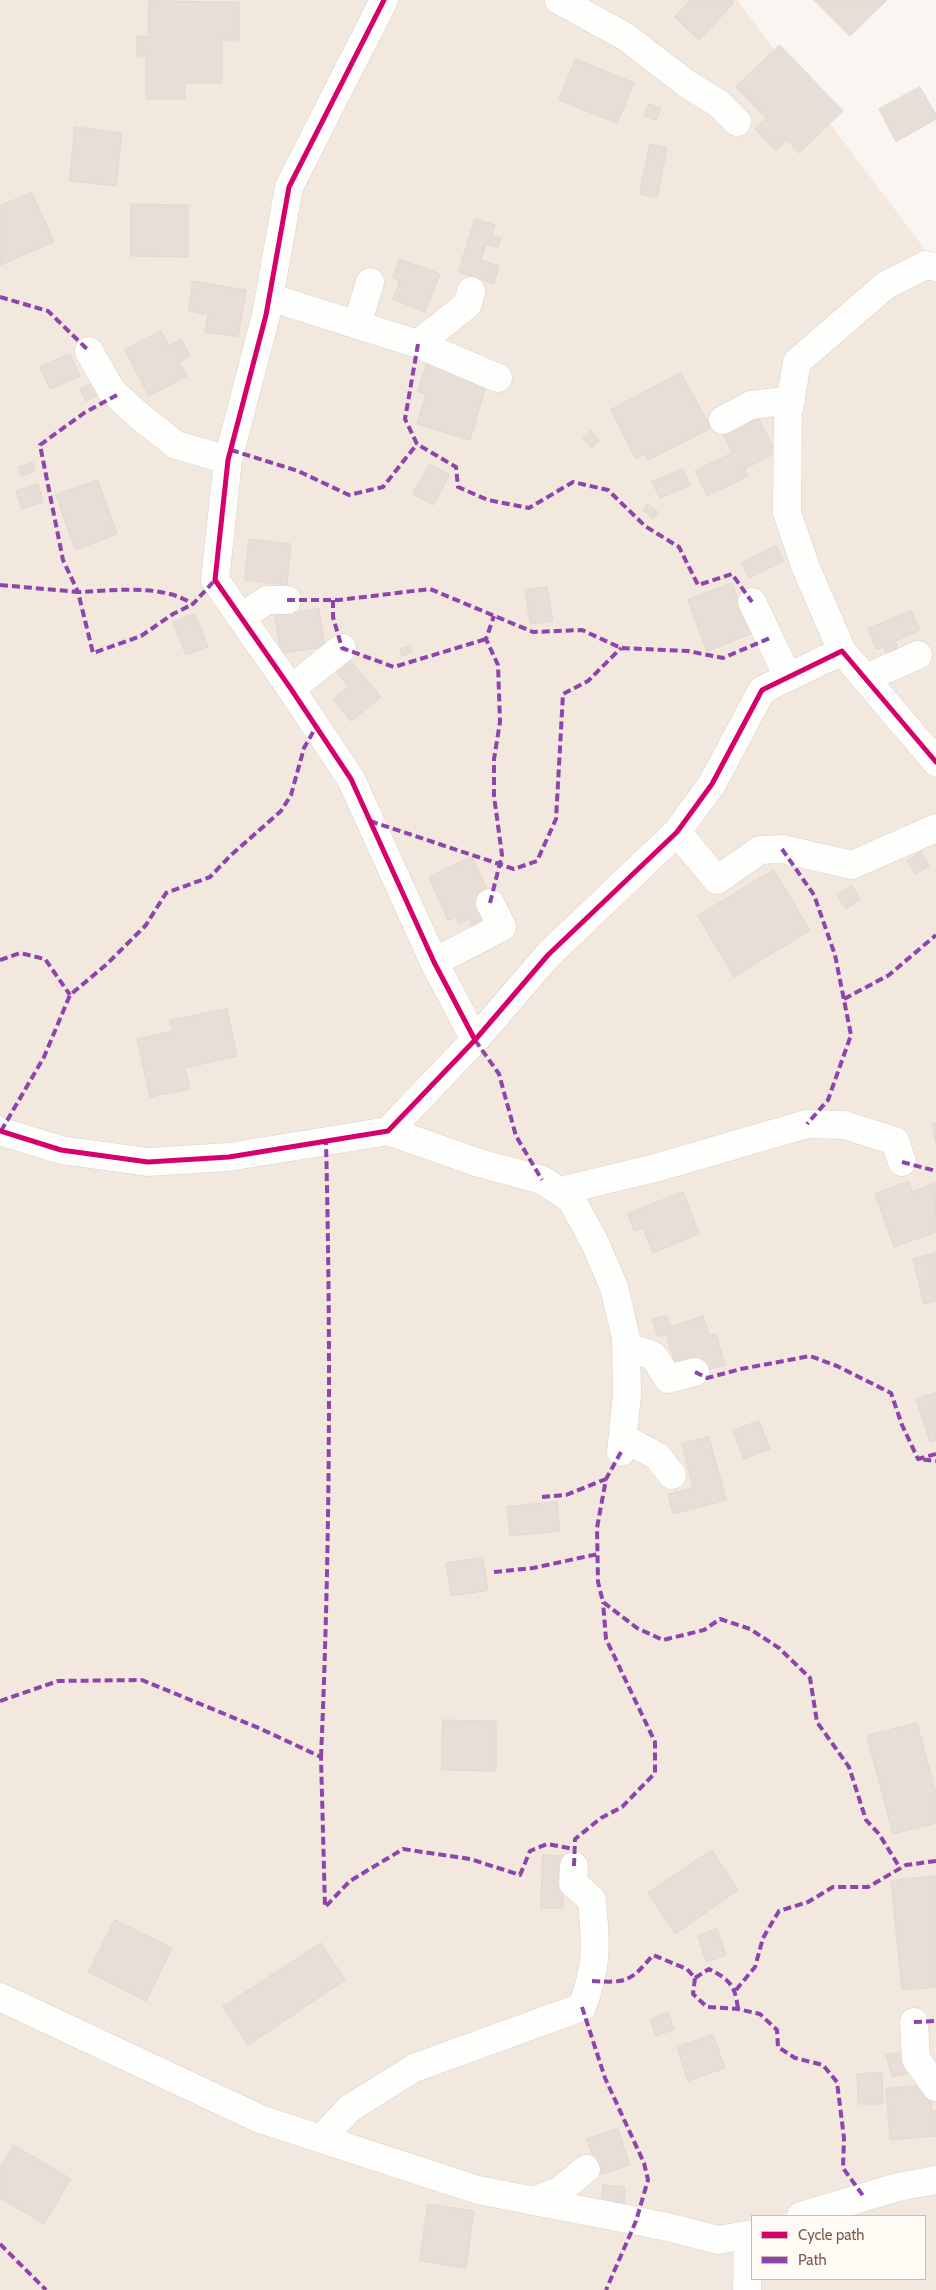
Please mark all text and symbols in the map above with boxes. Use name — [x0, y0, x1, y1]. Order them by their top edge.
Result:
legend — [751, 2215, 926, 2280]
text: Cycle path — [798, 2226, 864, 2244]
text: Path — [798, 2251, 827, 2269]

